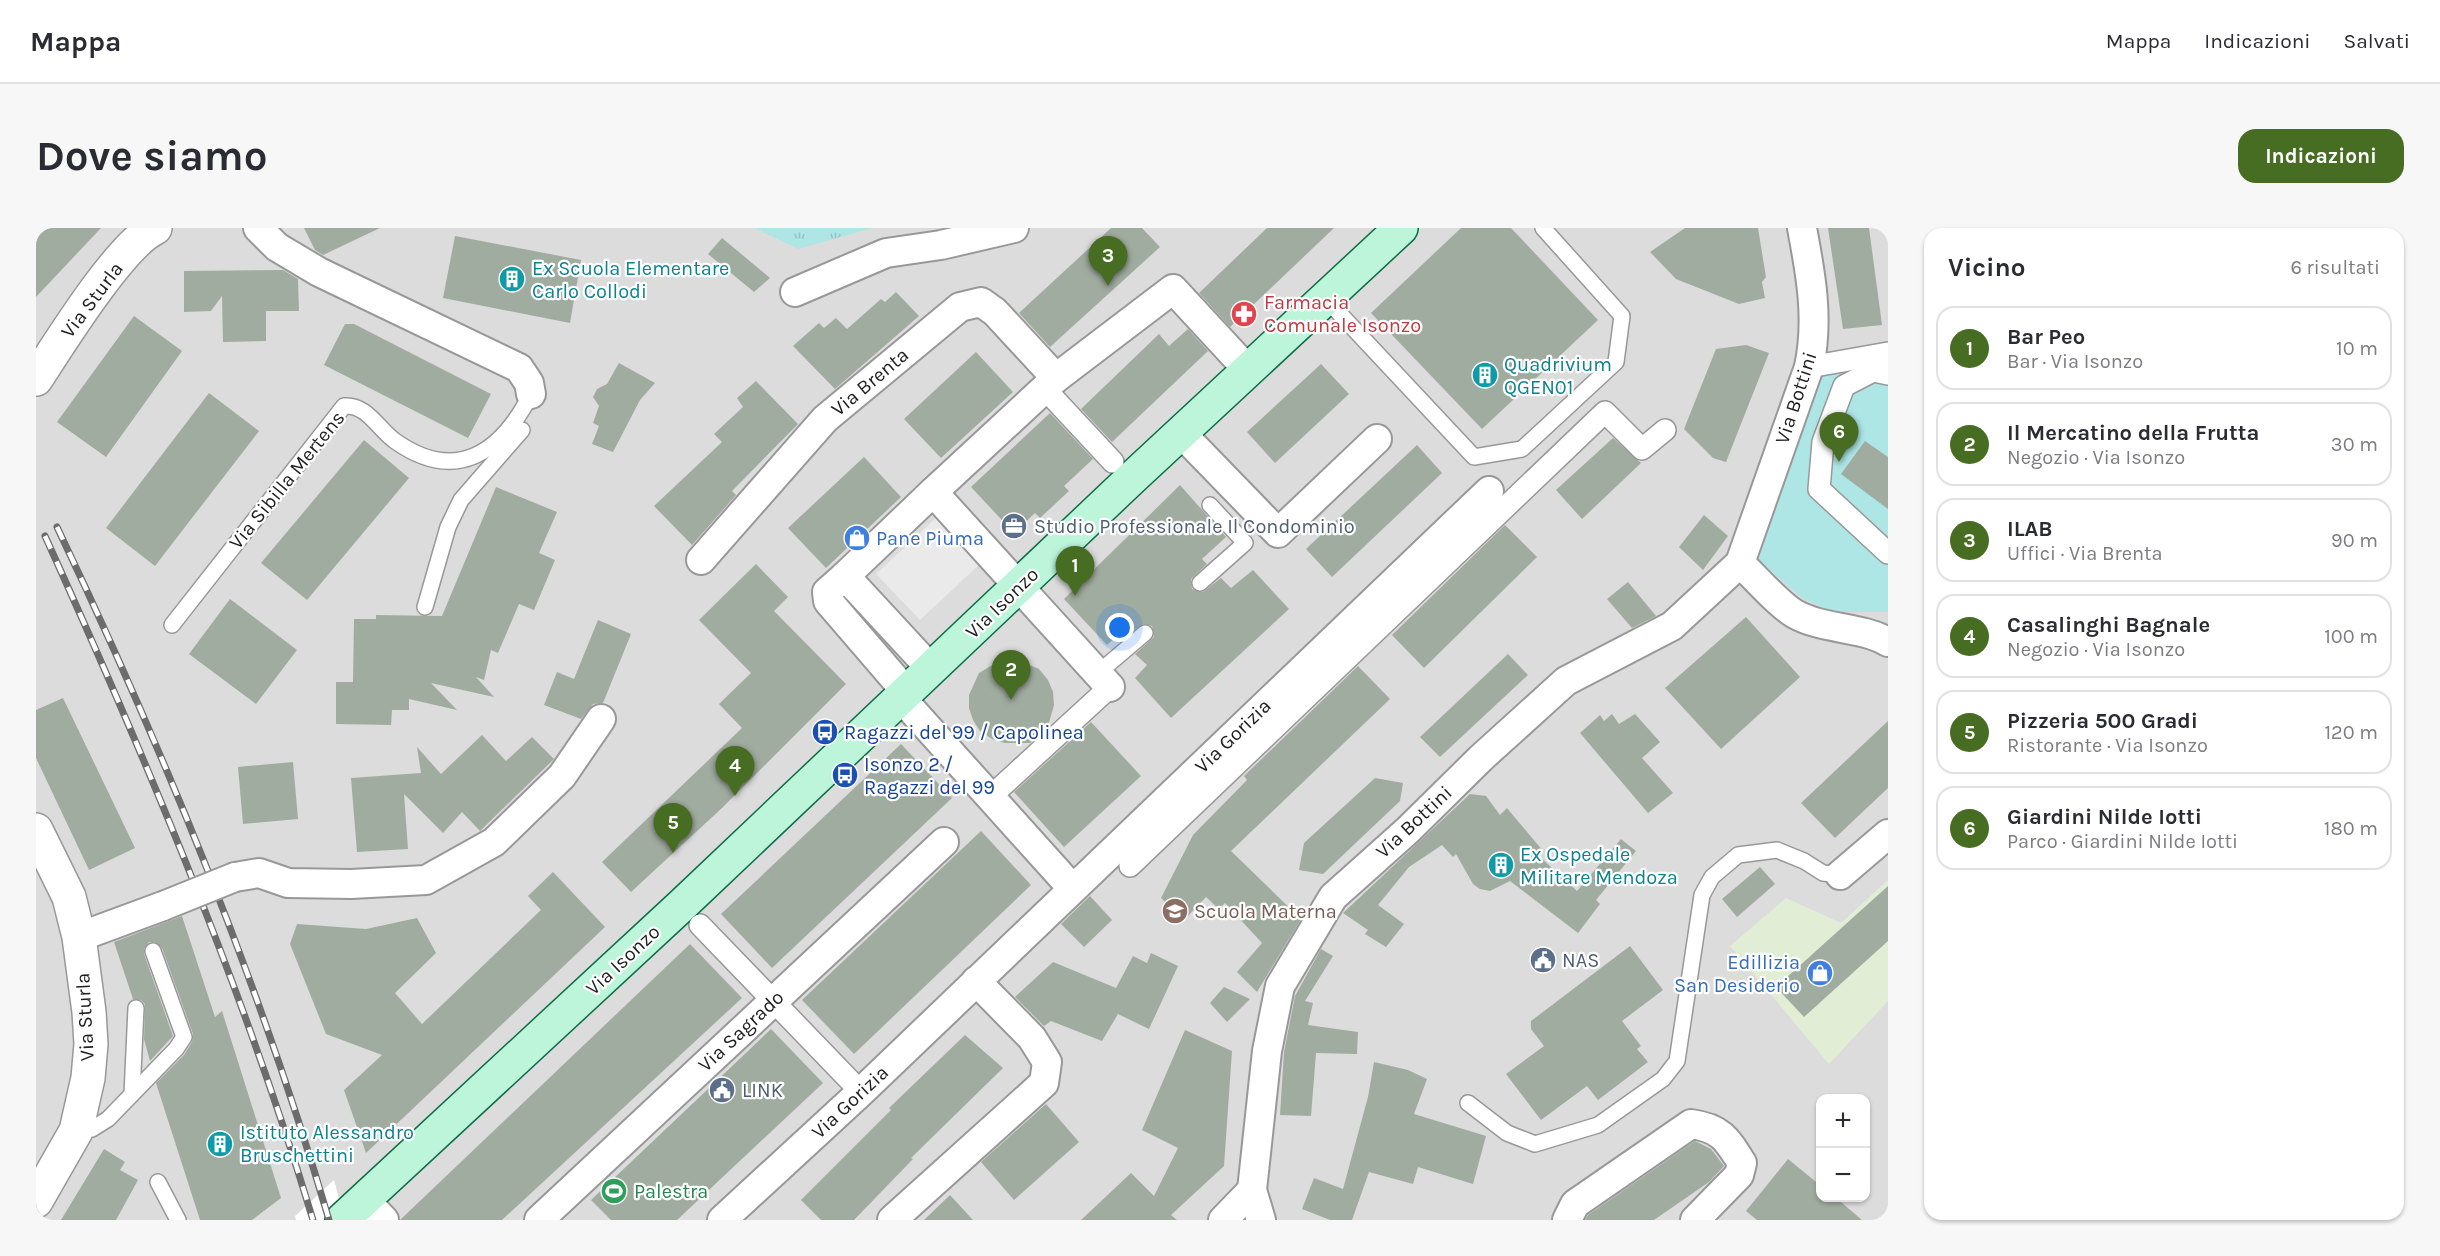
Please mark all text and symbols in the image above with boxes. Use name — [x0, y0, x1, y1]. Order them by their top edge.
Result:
text: Mappa — [30, 25, 121, 58]
text: Mappa — [2106, 29, 2171, 53]
text: Indicazioni — [2204, 29, 2311, 53]
text: Salvati — [2344, 29, 2410, 53]
button: Indicazioni — [2238, 129, 2404, 183]
text: Dove siamo — [36, 131, 267, 181]
pin: 3 — [1088, 236, 1128, 286]
text: Vicino — [1948, 252, 2025, 283]
text: 6 risultati — [2290, 256, 2380, 279]
place label: Ex Scuola Elementare Carlo Collodi — [532, 257, 729, 303]
street label: Via Sturla — [56, 258, 128, 342]
building icon: Ex Scuola Elementare Carlo Collodi — [497, 264, 527, 294]
place label: Farmacia Comunale Isonzo — [1264, 291, 1421, 337]
pharmacy icon: Farmacia Comunale Isonzo — [1229, 299, 1259, 329]
text: Bar Peo — [2007, 324, 2085, 350]
text: 1 — [1966, 337, 1973, 360]
text: 10 m — [2336, 337, 2378, 360]
street label: Via Brenta — [827, 343, 913, 421]
street label: Via Bottini — [1770, 349, 1822, 447]
text: Bar · Via Isonzo — [2007, 350, 2143, 373]
place label: Quadrivium QGEN01 — [1504, 353, 1612, 399]
building icon: Quadrivium QGEN01 — [1470, 360, 1500, 390]
street label: Via Sibilla Mertens — [224, 406, 350, 554]
pin: 6 — [1820, 412, 1858, 462]
text: Il Mercatino della Frutta — [2007, 420, 2259, 446]
text: 2 — [1963, 433, 1976, 456]
text: 30 m — [2331, 433, 2378, 456]
text: Negozio · Via Isonzo — [2007, 446, 2185, 469]
office icon: Studio Professionale Il Condominio — [999, 511, 1029, 541]
place label: Studio Professionale Il Condominio — [1034, 515, 1355, 538]
text: ILAB — [2007, 516, 2053, 542]
shop icon: Pane Piuma — [842, 523, 872, 553]
place label: Pane Piuma — [876, 527, 984, 550]
text: 3 — [1963, 529, 1976, 552]
text: 90 m — [2331, 529, 2378, 552]
text: Uffici · Via Brenta — [2007, 542, 2163, 565]
pin: 1 — [1056, 546, 1094, 596]
street label: Via Isonzo — [961, 563, 1043, 643]
text: Casalinghi Bagnale — [2007, 612, 2210, 638]
your location — [1105, 613, 1134, 642]
text: 4 — [1964, 625, 1975, 648]
text: 100 m — [2324, 625, 2378, 648]
text: Negozio · Via Isonzo — [2007, 638, 2185, 661]
pin: 2 — [992, 650, 1030, 700]
street label: Via Gorizia — [1190, 694, 1276, 778]
text: Pizzeria 500 Gradi — [2007, 708, 2198, 734]
bus stop icon: Ragazzi del 99 / Capolinea — [810, 717, 840, 747]
place label: Ragazzi del 99 / Capolinea — [844, 721, 1084, 744]
text: 5 — [1964, 721, 1975, 744]
text: 120 m — [2324, 721, 2378, 744]
text: Ristorante · Via Isonzo — [2007, 734, 2208, 757]
pin: 4 — [716, 746, 754, 796]
place label: Isonzo 2 / Ragazzi del 99 — [864, 753, 995, 799]
bus stop icon: Isonzo 2 / Ragazzi del 99 — [830, 760, 860, 790]
street label: Via Bottini — [1371, 781, 1457, 863]
pin: 5 — [654, 804, 692, 853]
text: Giardini Nilde Iotti — [2007, 804, 2202, 830]
text: 6 — [1963, 817, 1976, 840]
text: 180 m — [2324, 817, 2378, 840]
text: Parco · Giardini Nilde Iotti — [2007, 830, 2238, 853]
place label: Ex Ospedale Militare Mendoza — [1520, 843, 1678, 889]
building icon: Ex Ospedale Militare Mendoza — [1486, 850, 1516, 880]
school or university icon: Scuola Materna — [1160, 896, 1190, 926]
place label: Scuola Materna — [1194, 900, 1337, 923]
street label: Via Isonzo — [581, 920, 665, 1000]
public building icon: NAS — [1528, 945, 1558, 975]
place label: NAS — [1562, 949, 1599, 972]
place label: Edillizia San Desiderio — [1674, 951, 1800, 997]
shop icon: Edillizia San Desiderio — [1805, 958, 1835, 988]
street label: Via Sturla — [71, 972, 99, 1062]
street label: Via Sagrado — [694, 986, 788, 1076]
street label: Via Gorizia — [807, 1061, 893, 1143]
public building icon: LINK — [707, 1075, 737, 1105]
place label: LINK — [742, 1079, 783, 1102]
map controls — [1816, 1094, 1870, 1202]
button: + — [1816, 1094, 1870, 1148]
place label: Istituto Alessandro Bruschettini — [240, 1121, 414, 1167]
building icon: Istituto Alessandro Bruschettini — [205, 1129, 235, 1159]
button: − — [1816, 1148, 1870, 1202]
sports icon: Palestra — [599, 1176, 629, 1206]
place label: Palestra — [634, 1180, 708, 1203]

